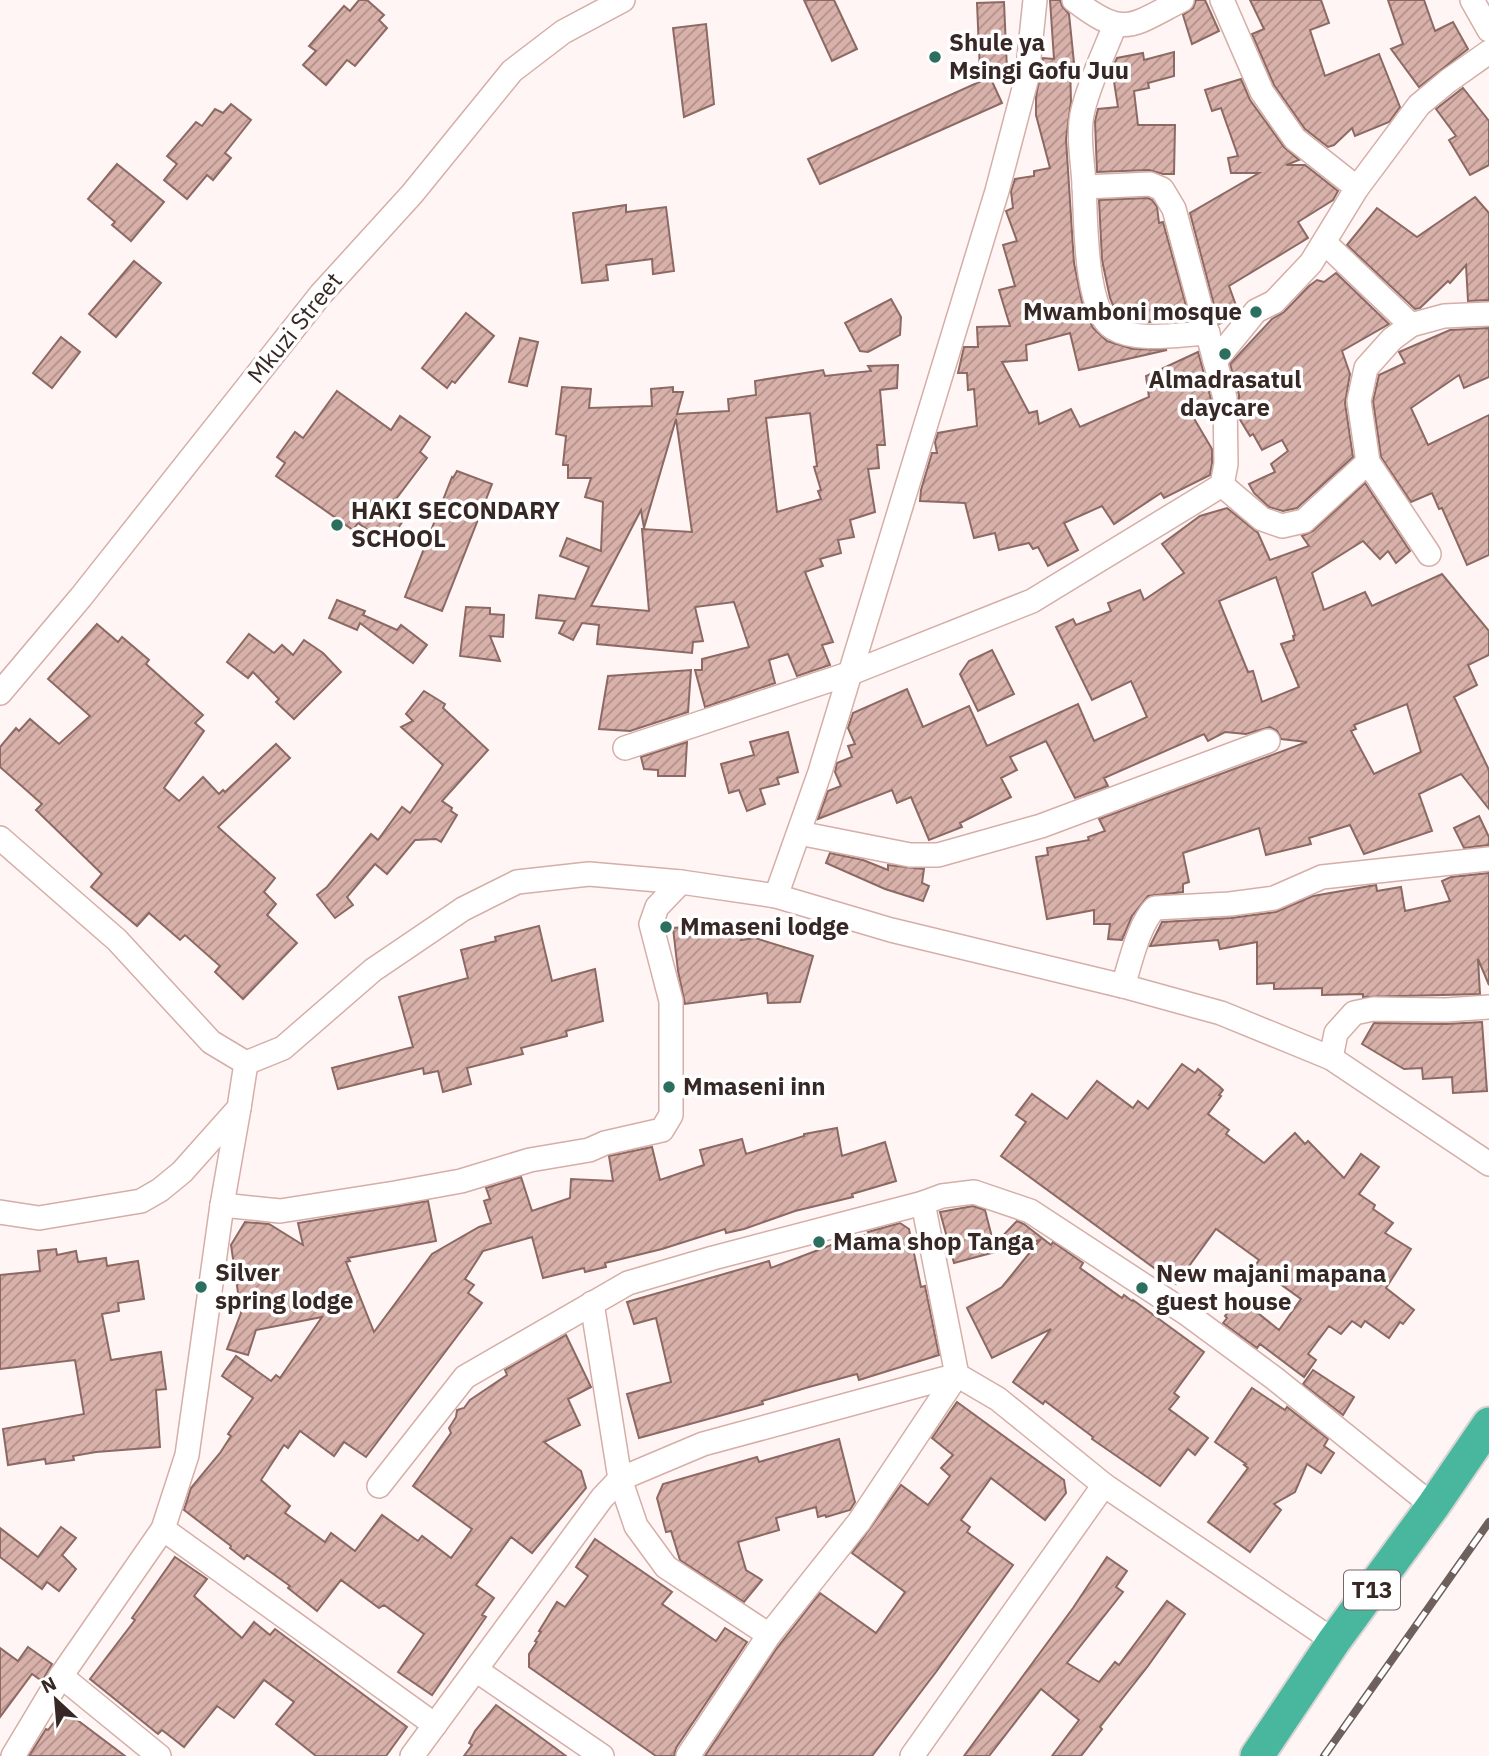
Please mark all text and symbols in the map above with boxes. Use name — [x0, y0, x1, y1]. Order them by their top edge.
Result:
place label: Shule ya Msingi Gofu Juu — [949, 26, 1129, 86]
marker: Shule ya Msingi Gofu Juu — [927, 49, 943, 65]
street label: Mkuzi Street — [240, 265, 349, 390]
place label: Mwamboni mosque — [1023, 295, 1242, 327]
marker: Mwamboni mosque — [1248, 304, 1264, 320]
marker: Almadrasatul daycare — [1217, 346, 1233, 362]
place label: Almadrasatul daycare — [1149, 363, 1301, 423]
place label: HAKI SECONDARY SCHOOL — [351, 494, 560, 554]
marker: HAKI SECONDARY SCHOOL — [329, 517, 345, 533]
place label: Mmaseni lodge — [680, 910, 849, 942]
marker: Mmaseni lodge — [658, 919, 674, 935]
place label: Mmaseni inn — [683, 1070, 826, 1102]
marker: Mmaseni inn — [661, 1079, 677, 1095]
place label: Mama shop Tanga — [833, 1225, 1034, 1257]
marker: Mama shop Tanga — [811, 1234, 827, 1250]
place label: Silver spring lodge — [215, 1256, 353, 1316]
place label: New majani mapana guest house — [1156, 1257, 1386, 1317]
marker: Silver spring lodge — [193, 1279, 209, 1295]
marker: New majani mapana guest house — [1134, 1280, 1150, 1296]
road number: T13 — [1344, 1570, 1400, 1610]
north arrow — [21, 1665, 91, 1735]
text: N — [37, 1671, 60, 1699]

